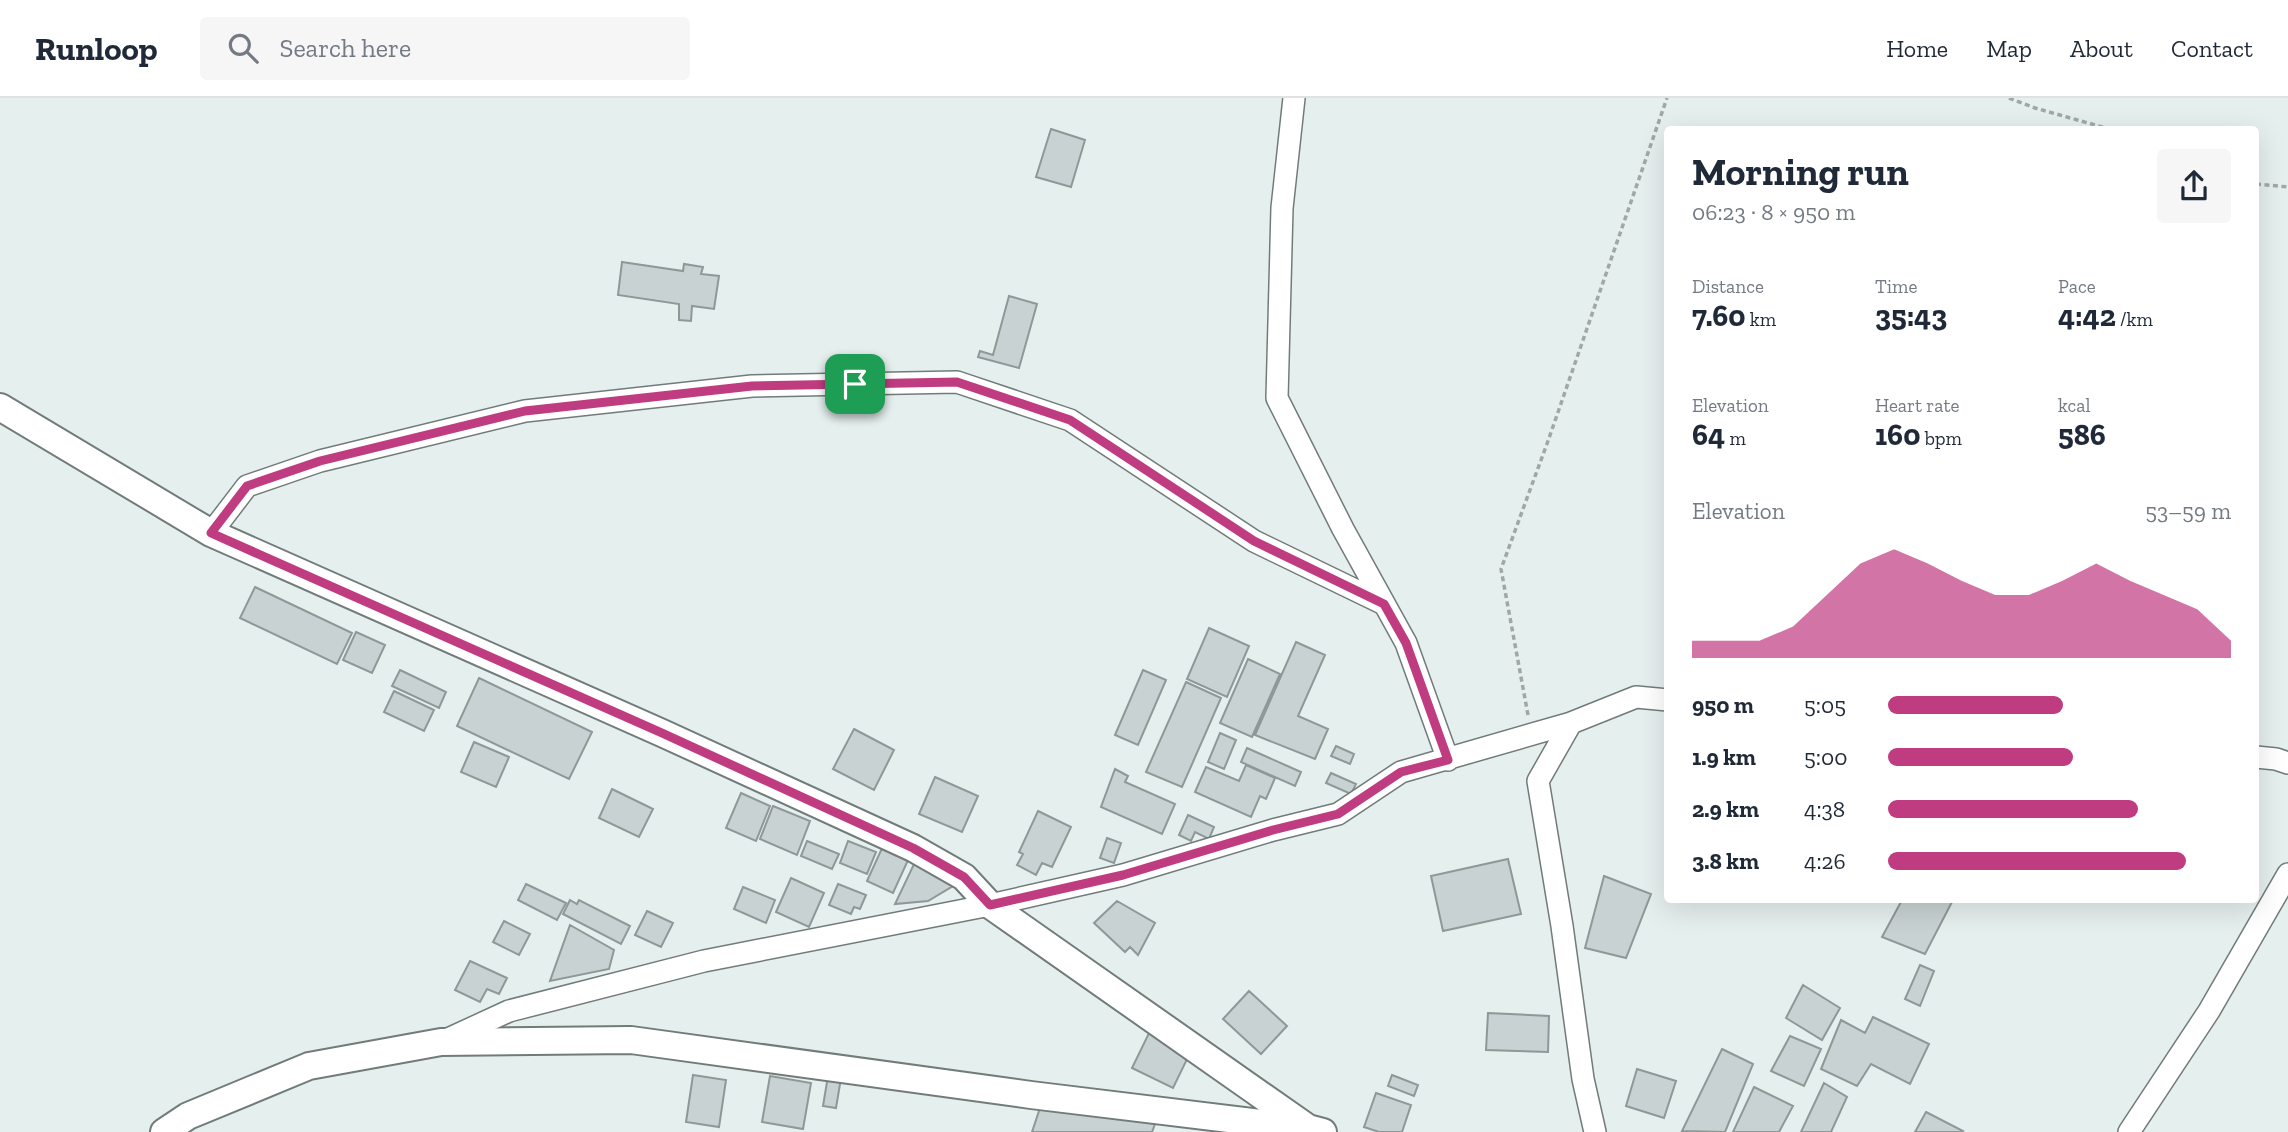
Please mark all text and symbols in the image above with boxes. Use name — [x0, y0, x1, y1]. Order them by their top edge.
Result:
search box — [200, 17, 690, 80]
text: Runloop — [35, 29, 158, 68]
icon: search — [224, 29, 262, 67]
text: Search here — [280, 32, 411, 64]
text: Home — [1886, 34, 1948, 63]
text: Map — [1986, 34, 2032, 63]
text: About — [2070, 34, 2133, 63]
text: Contact — [2171, 34, 2253, 63]
text: Morning run — [1692, 149, 1909, 195]
button: share — [2157, 149, 2231, 223]
text: 06:23 · 8 × 950 m — [1692, 198, 1855, 226]
text: Distance — [1692, 275, 1764, 298]
text: Time — [1875, 275, 1917, 298]
text: Pace — [2058, 275, 2096, 298]
text: 7.60 — [1692, 298, 1746, 334]
text: 35:43 — [1875, 298, 1947, 334]
text: 4:42 — [2058, 298, 2116, 334]
text: km — [1746, 308, 1776, 331]
text: /km — [2116, 308, 2153, 331]
pin — [825, 354, 885, 414]
icon: arrive — [836, 365, 874, 403]
text: Elevation — [1692, 394, 1769, 417]
text: Heart rate — [1875, 394, 1960, 417]
text: kcal — [2058, 394, 2091, 417]
text: 64 — [1692, 417, 1725, 453]
text: 160 — [1875, 417, 1920, 453]
text: 586 — [2058, 417, 2106, 453]
text: m — [1725, 427, 1746, 450]
text: bpm — [1920, 427, 1962, 450]
text: Elevation — [1692, 497, 1785, 525]
text: 53–59 m — [2145, 497, 2231, 525]
text: 950 m — [1692, 691, 1754, 719]
text: 5:05 — [1804, 691, 1846, 719]
text: 1.9 km — [1692, 743, 1756, 771]
text: 5:00 — [1804, 743, 1847, 771]
text: 2.9 km — [1692, 795, 1759, 823]
text: 4:38 — [1804, 795, 1845, 823]
text: 3.8 km — [1692, 847, 1759, 875]
text: 4:26 — [1804, 847, 1846, 875]

